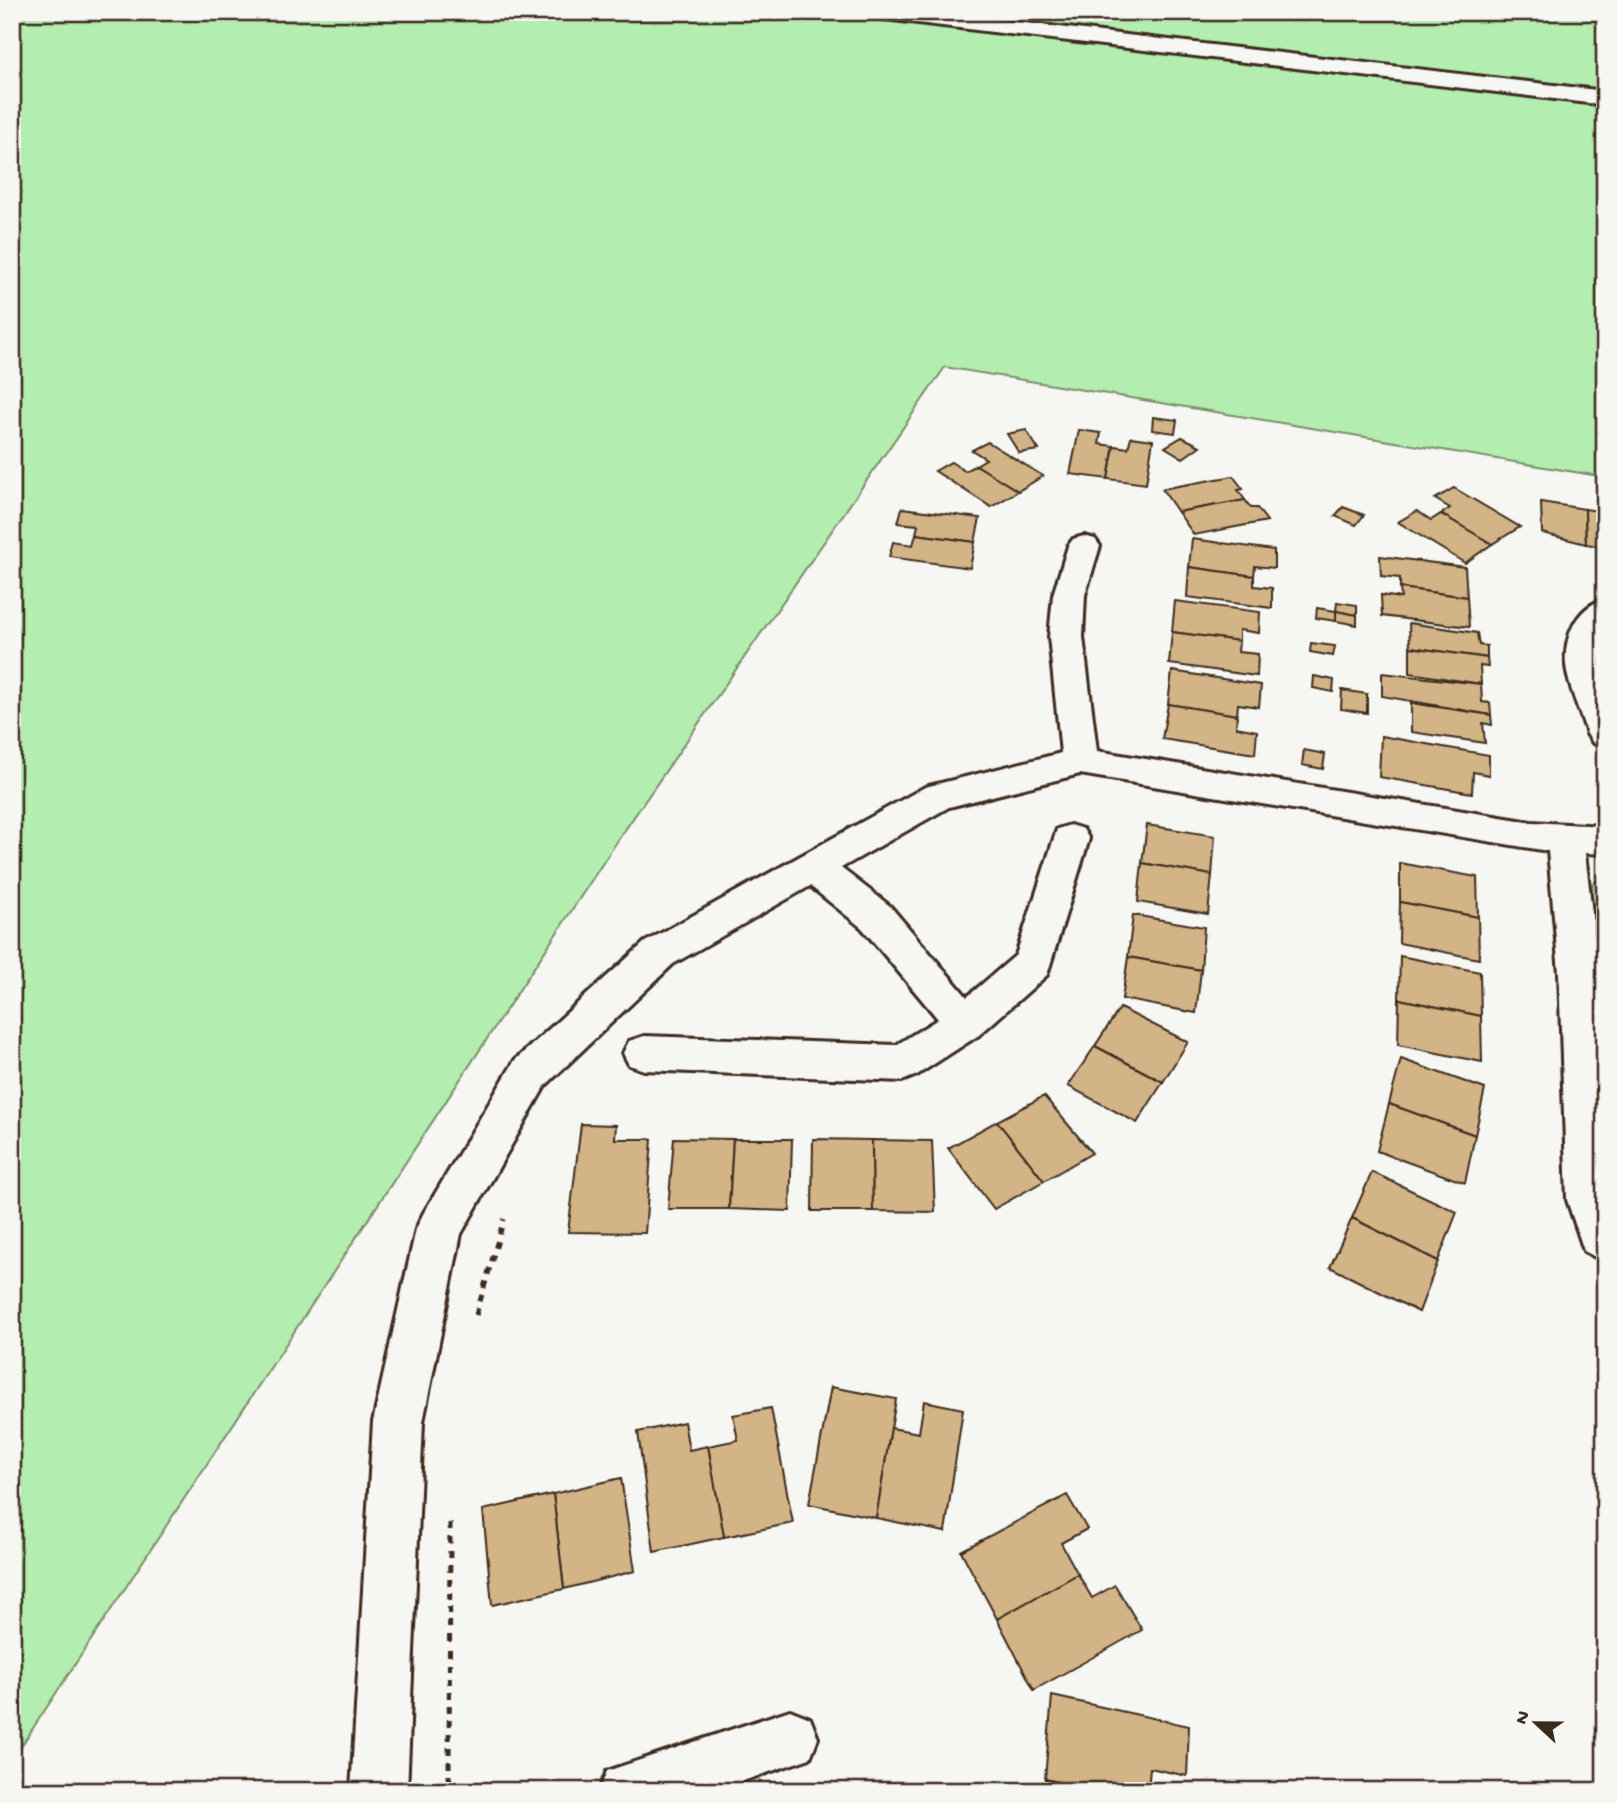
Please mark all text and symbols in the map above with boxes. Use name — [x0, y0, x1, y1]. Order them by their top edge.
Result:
north arrow — [1502, 1688, 1572, 1758]
text: N — [1510, 1708, 1536, 1728]

